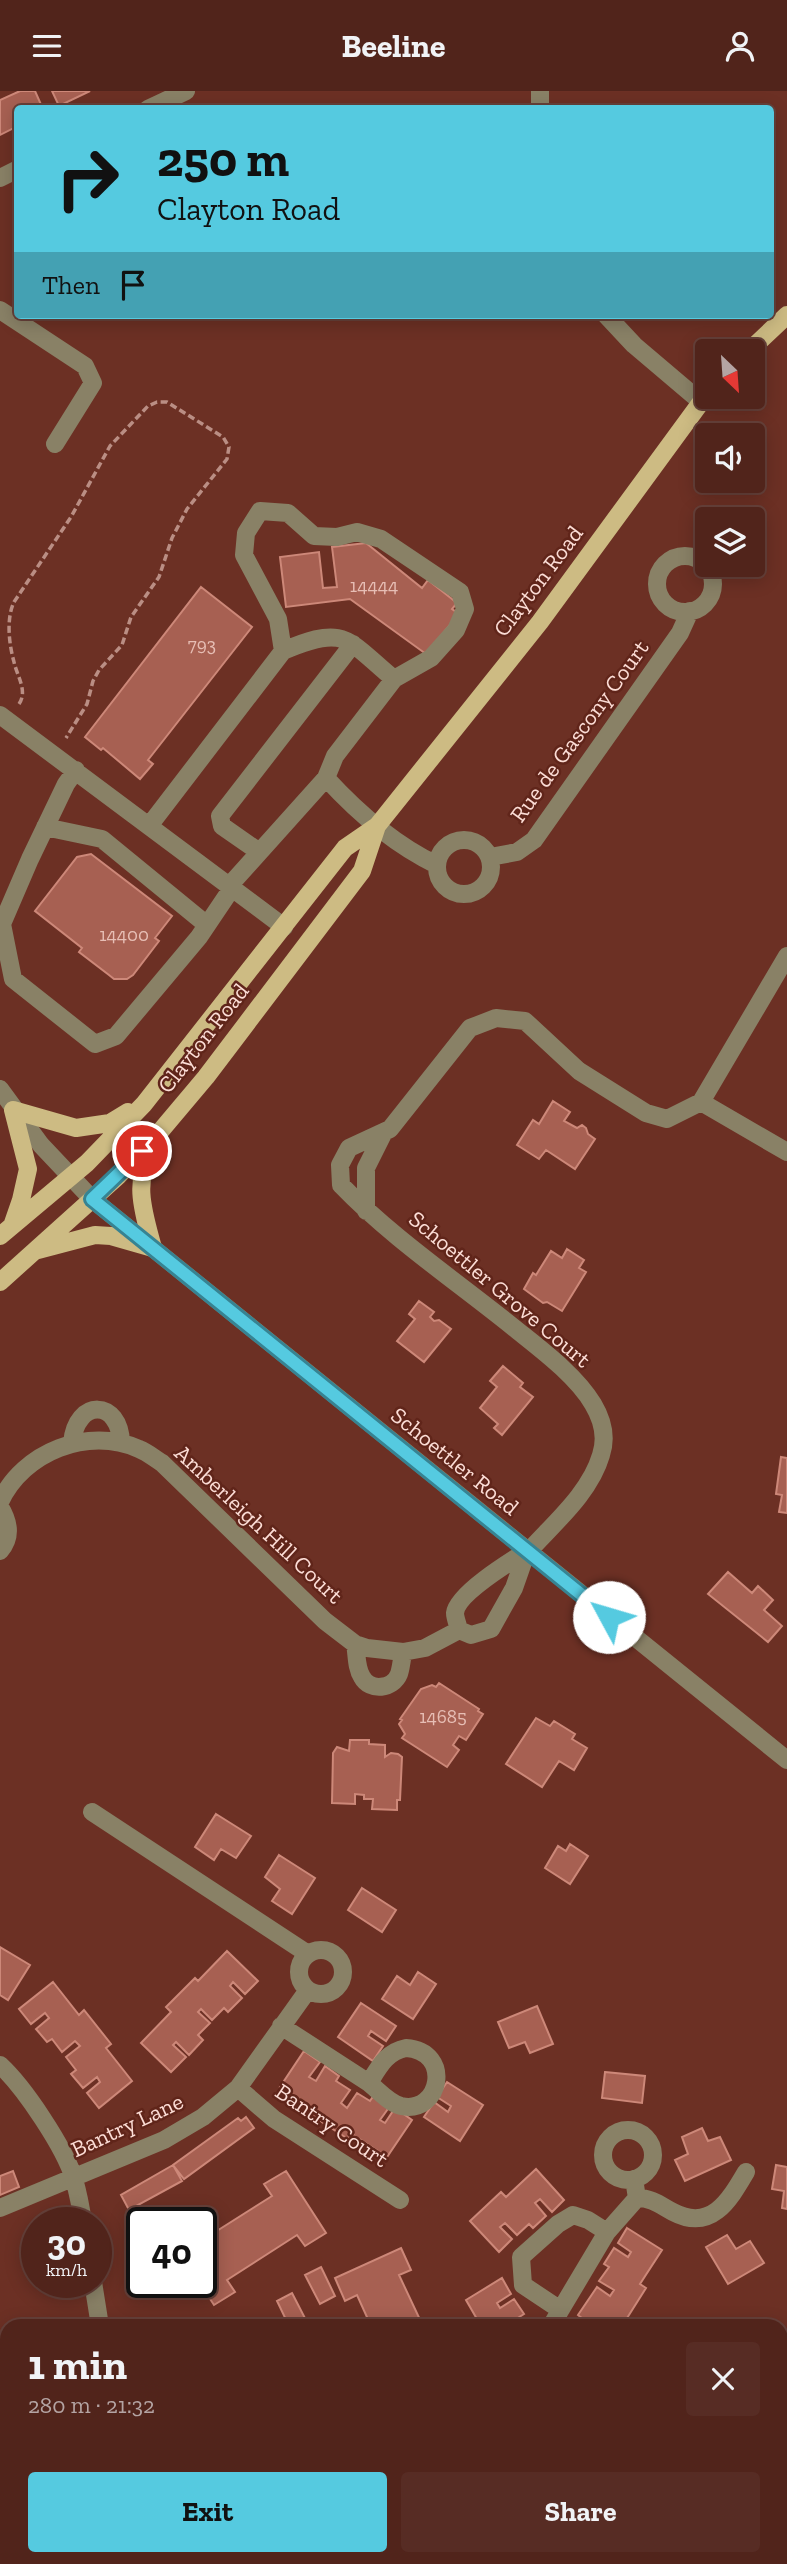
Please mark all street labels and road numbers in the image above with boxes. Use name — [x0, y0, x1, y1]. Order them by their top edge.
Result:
street label: Clayton Road — [487, 520, 589, 642]
street label: Rue de Gascony Court — [504, 634, 655, 827]
street label: Clayton Road — [151, 977, 255, 1098]
street label: Schoettler Grove Court — [403, 1205, 597, 1374]
street label: Schoettler Road — [385, 1401, 525, 1521]
street label: Amberleigh Hill Court — [169, 1439, 349, 1610]
street label: Bantry Court — [270, 2077, 394, 2173]
street label: Bantry Lane — [67, 2087, 187, 2163]

